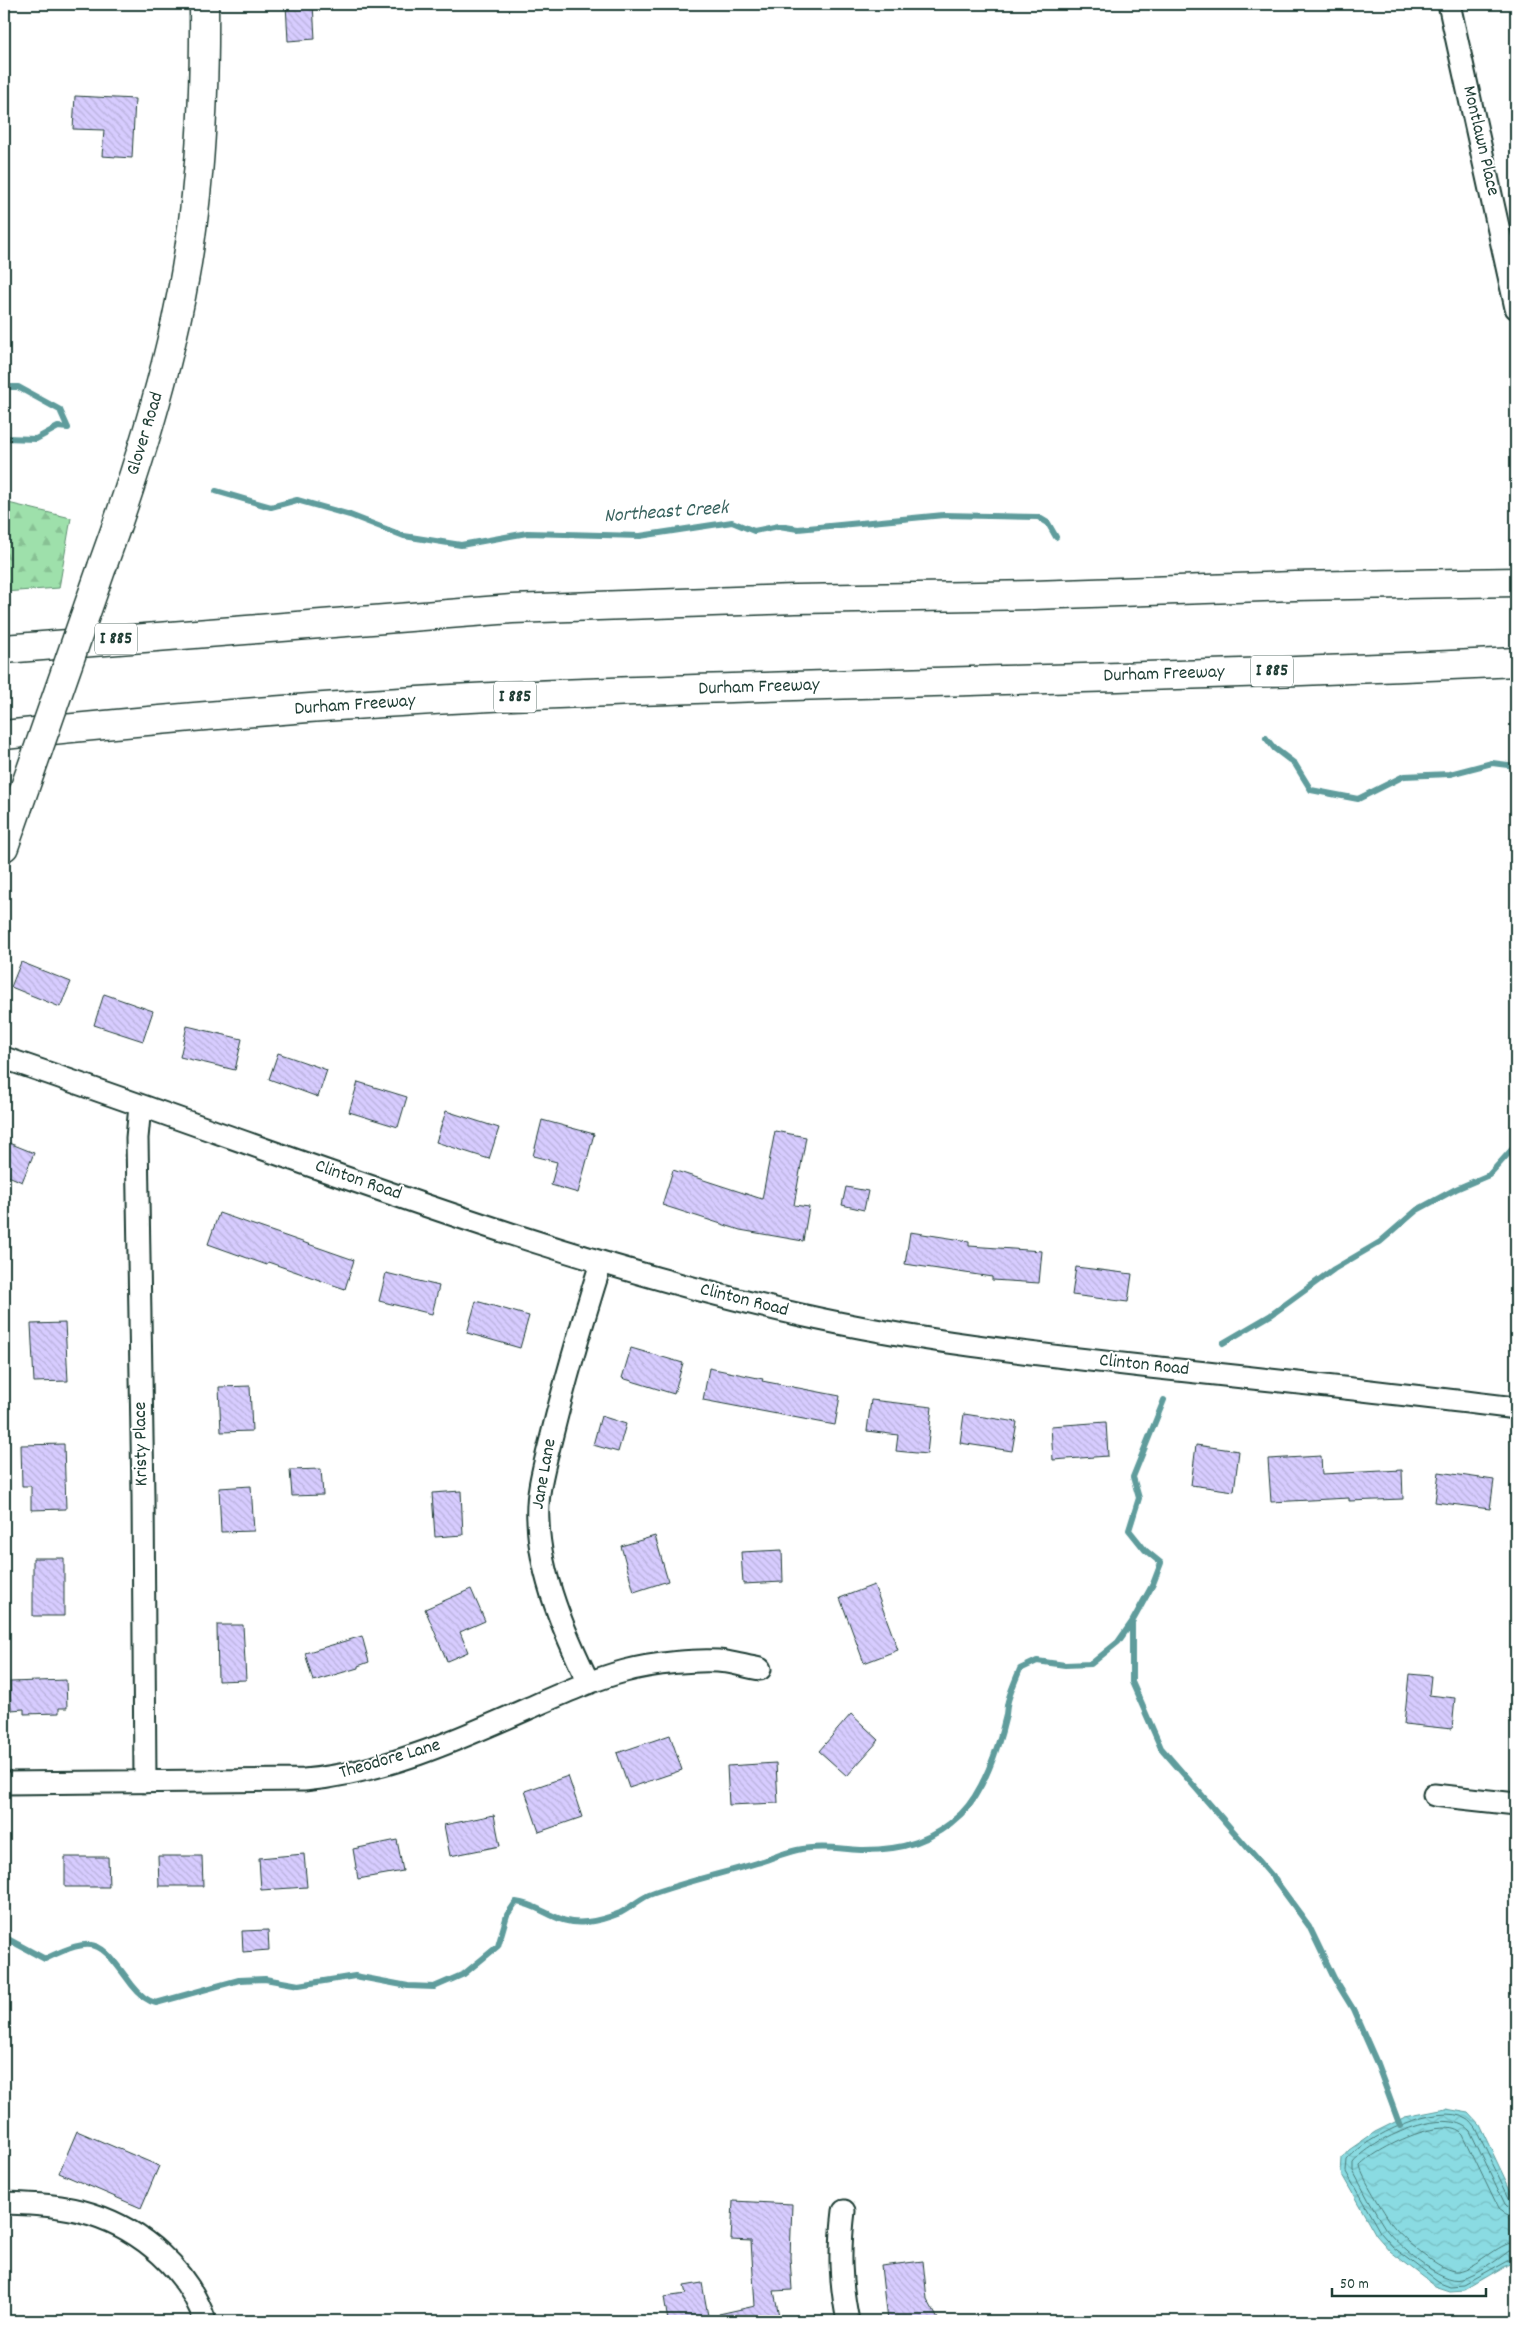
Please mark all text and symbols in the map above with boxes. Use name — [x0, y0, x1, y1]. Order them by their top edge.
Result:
street label: Montlawn Place — [1454, 83, 1506, 199]
street label: Glover Road — [121, 389, 171, 479]
water label: Northeast Creek — [603, 495, 731, 531]
road number: I 885 — [95, 624, 137, 654]
road number: I 885 — [1251, 656, 1293, 686]
street label: Durham Freeway — [1103, 659, 1225, 691]
street label: Durham Freeway — [698, 672, 820, 704]
road number: I 885 — [494, 682, 536, 712]
street label: Durham Freeway — [294, 688, 417, 724]
street label: Clinton Road — [311, 1154, 405, 1208]
street label: Clinton Road — [697, 1277, 791, 1325]
street label: Clinton Road — [1098, 1348, 1190, 1384]
street label: Kristy Place — [128, 1402, 156, 1486]
street label: Jane Lane — [526, 1437, 564, 1511]
street label: Theodore Lane — [336, 1733, 444, 1787]
scale bar — [1332, 2265, 1486, 2297]
text: 50 m — [1340, 2274, 1369, 2296]

